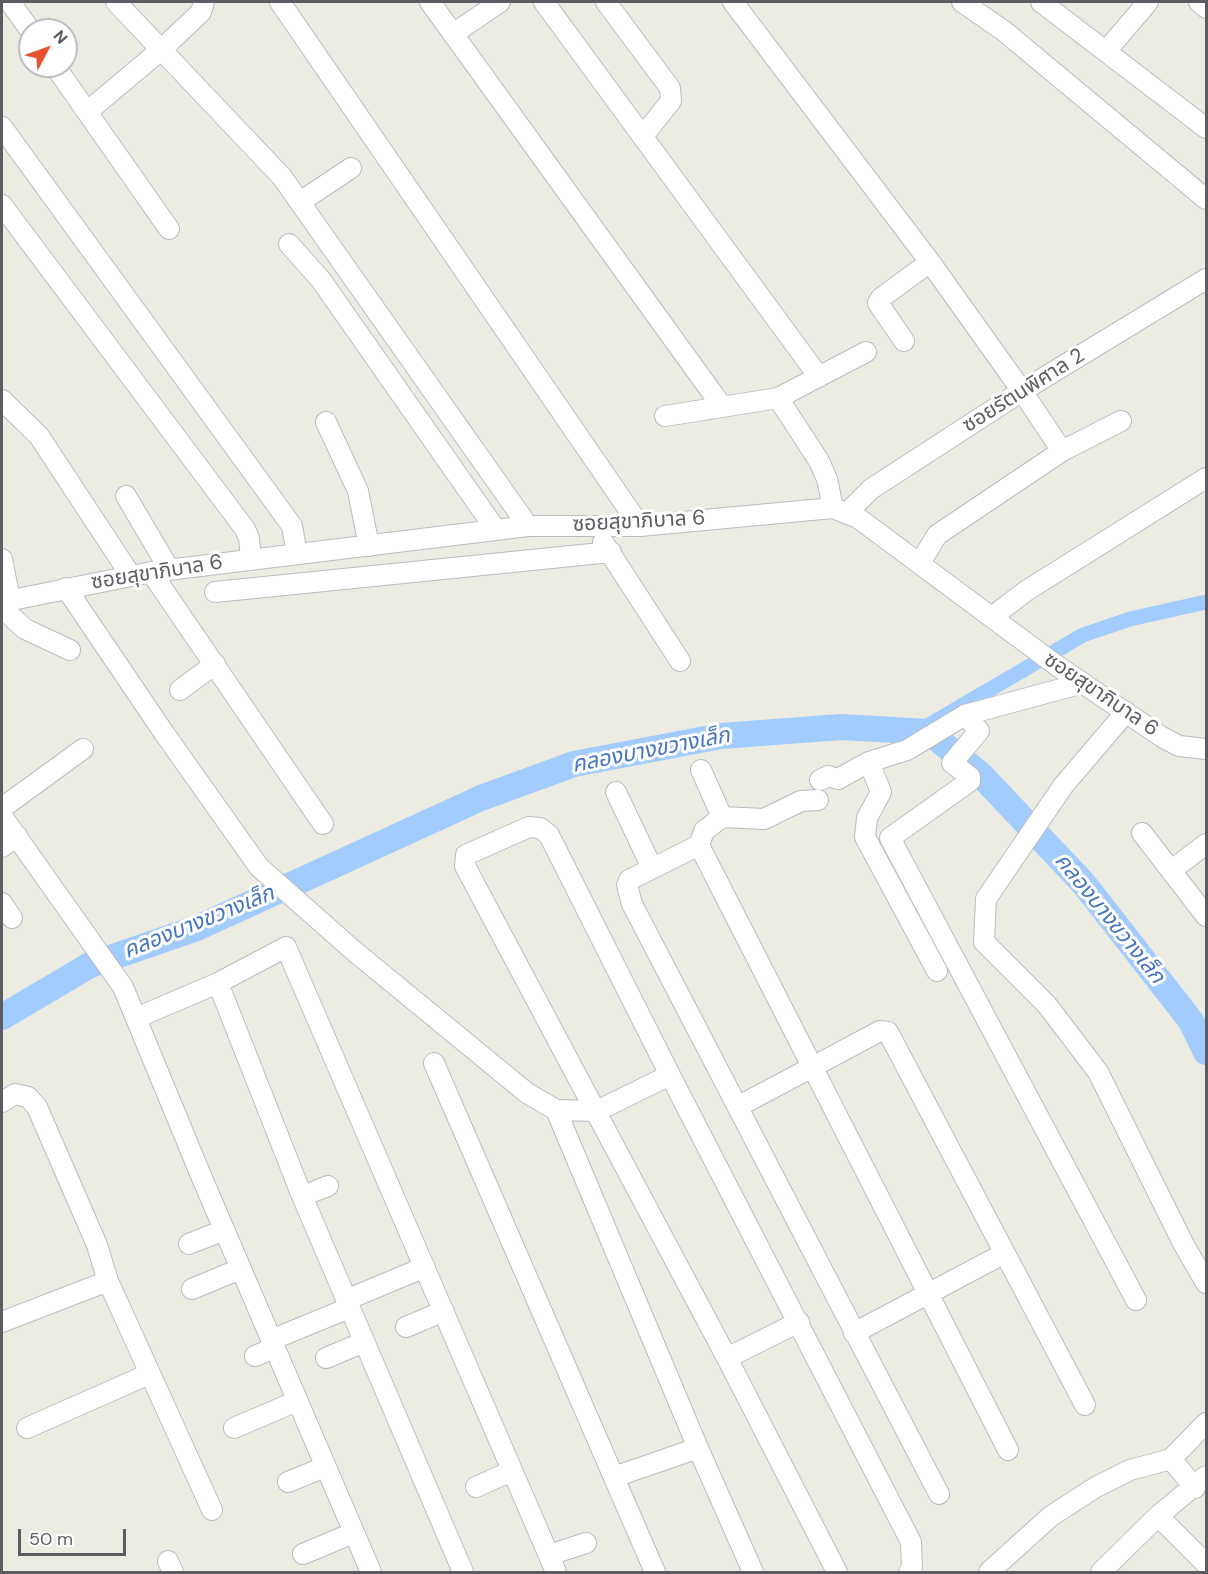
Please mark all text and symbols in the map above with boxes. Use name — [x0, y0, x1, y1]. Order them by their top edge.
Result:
north arrow — [18, 18, 78, 78]
text: N — [49, 26, 72, 48]
street label: ซอยรัตนพิศาล 2 — [959, 344, 1089, 438]
street label: ซอยสุขาภิบาล 6 — [572, 506, 706, 538]
street label: ซอยสุขาภิบาล 6 — [89, 550, 225, 596]
street label: ซอยสุขาภิบาล 6 — [1039, 647, 1163, 743]
water label: คลองบางขวางเล็ก — [570, 723, 732, 779]
water label: คลองบางขวางเล็ก — [1048, 848, 1170, 990]
water label: คลองบางขวางเล็ก — [120, 881, 278, 965]
scale bar — [21, 1517, 129, 1555]
text: 50 m — [29, 1527, 73, 1551]

